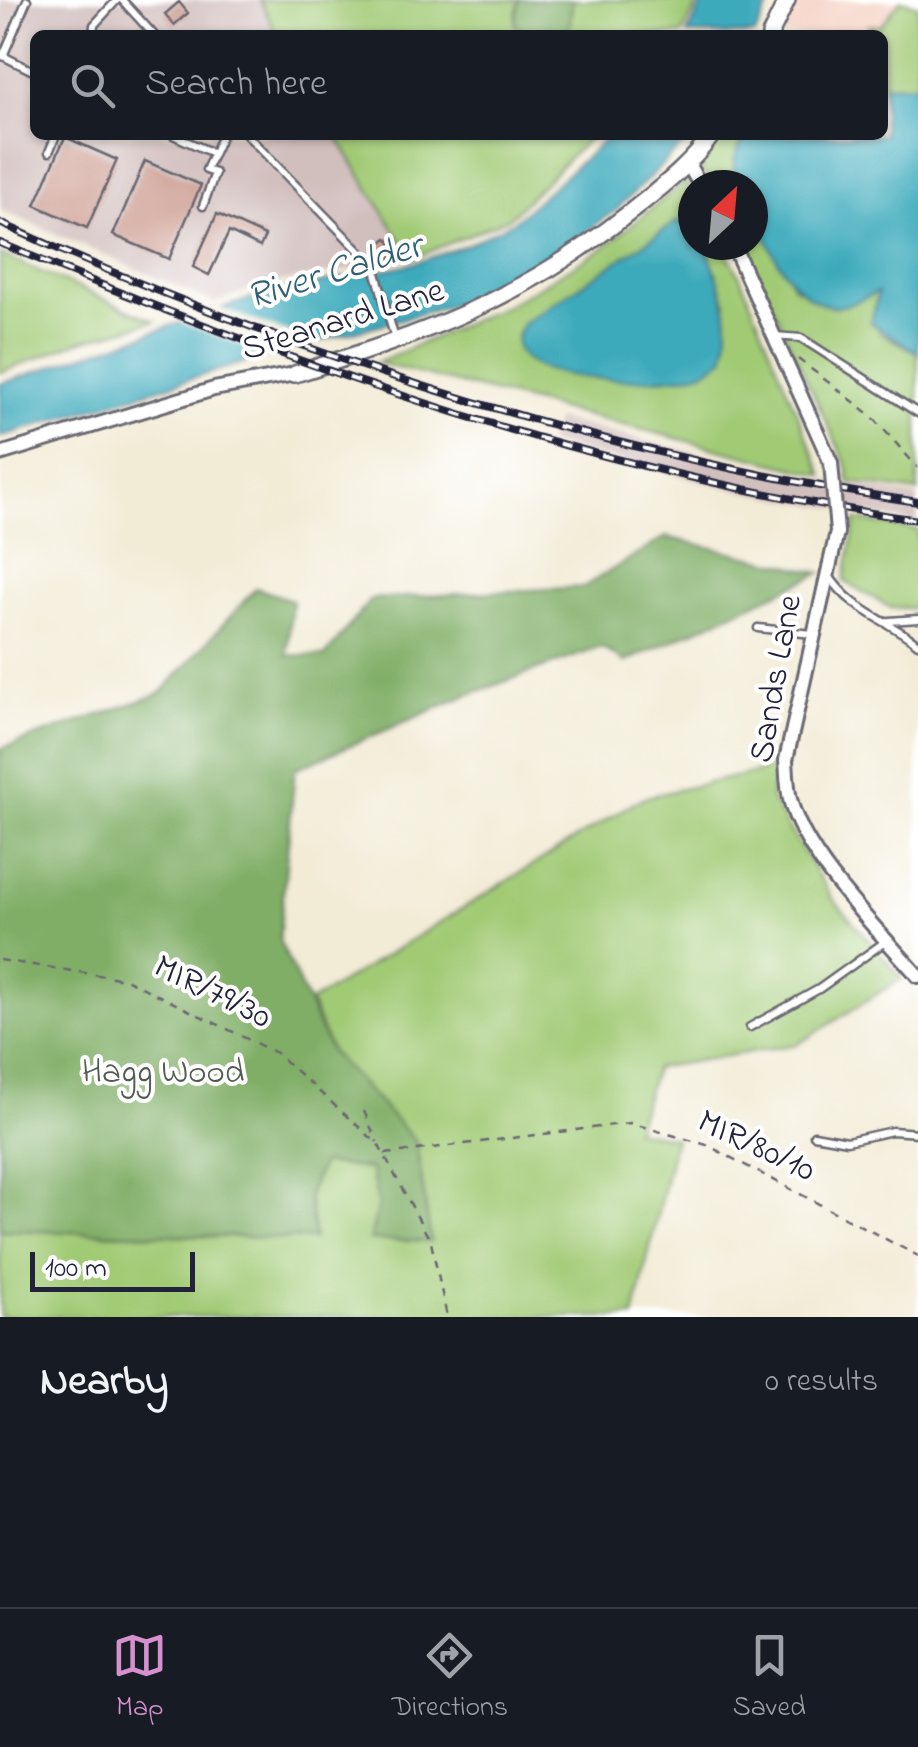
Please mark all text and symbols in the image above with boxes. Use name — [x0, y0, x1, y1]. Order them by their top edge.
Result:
search box — [30, 30, 888, 140]
text: Search here — [145, 57, 327, 113]
icon: search — [65, 58, 120, 113]
north arrow — [678, 170, 768, 260]
water label: River Calder — [241, 219, 433, 326]
street label: Steanard Lane — [236, 266, 451, 376]
street label: Sands Lane — [737, 591, 817, 767]
street label: MIR/79/30 — [145, 943, 279, 1043]
park label: Hagg Wood — [82, 1048, 244, 1099]
street label: MIR/80/10 — [689, 1097, 823, 1197]
scale bar — [30, 1247, 195, 1292]
text: 100 m — [45, 1249, 107, 1290]
text: Nearby — [40, 1352, 168, 1413]
text: 0 results — [765, 1359, 878, 1406]
tab: Map — [112, 1628, 167, 1729]
tab: Directions — [392, 1628, 508, 1729]
tab: Saved — [733, 1628, 806, 1729]

